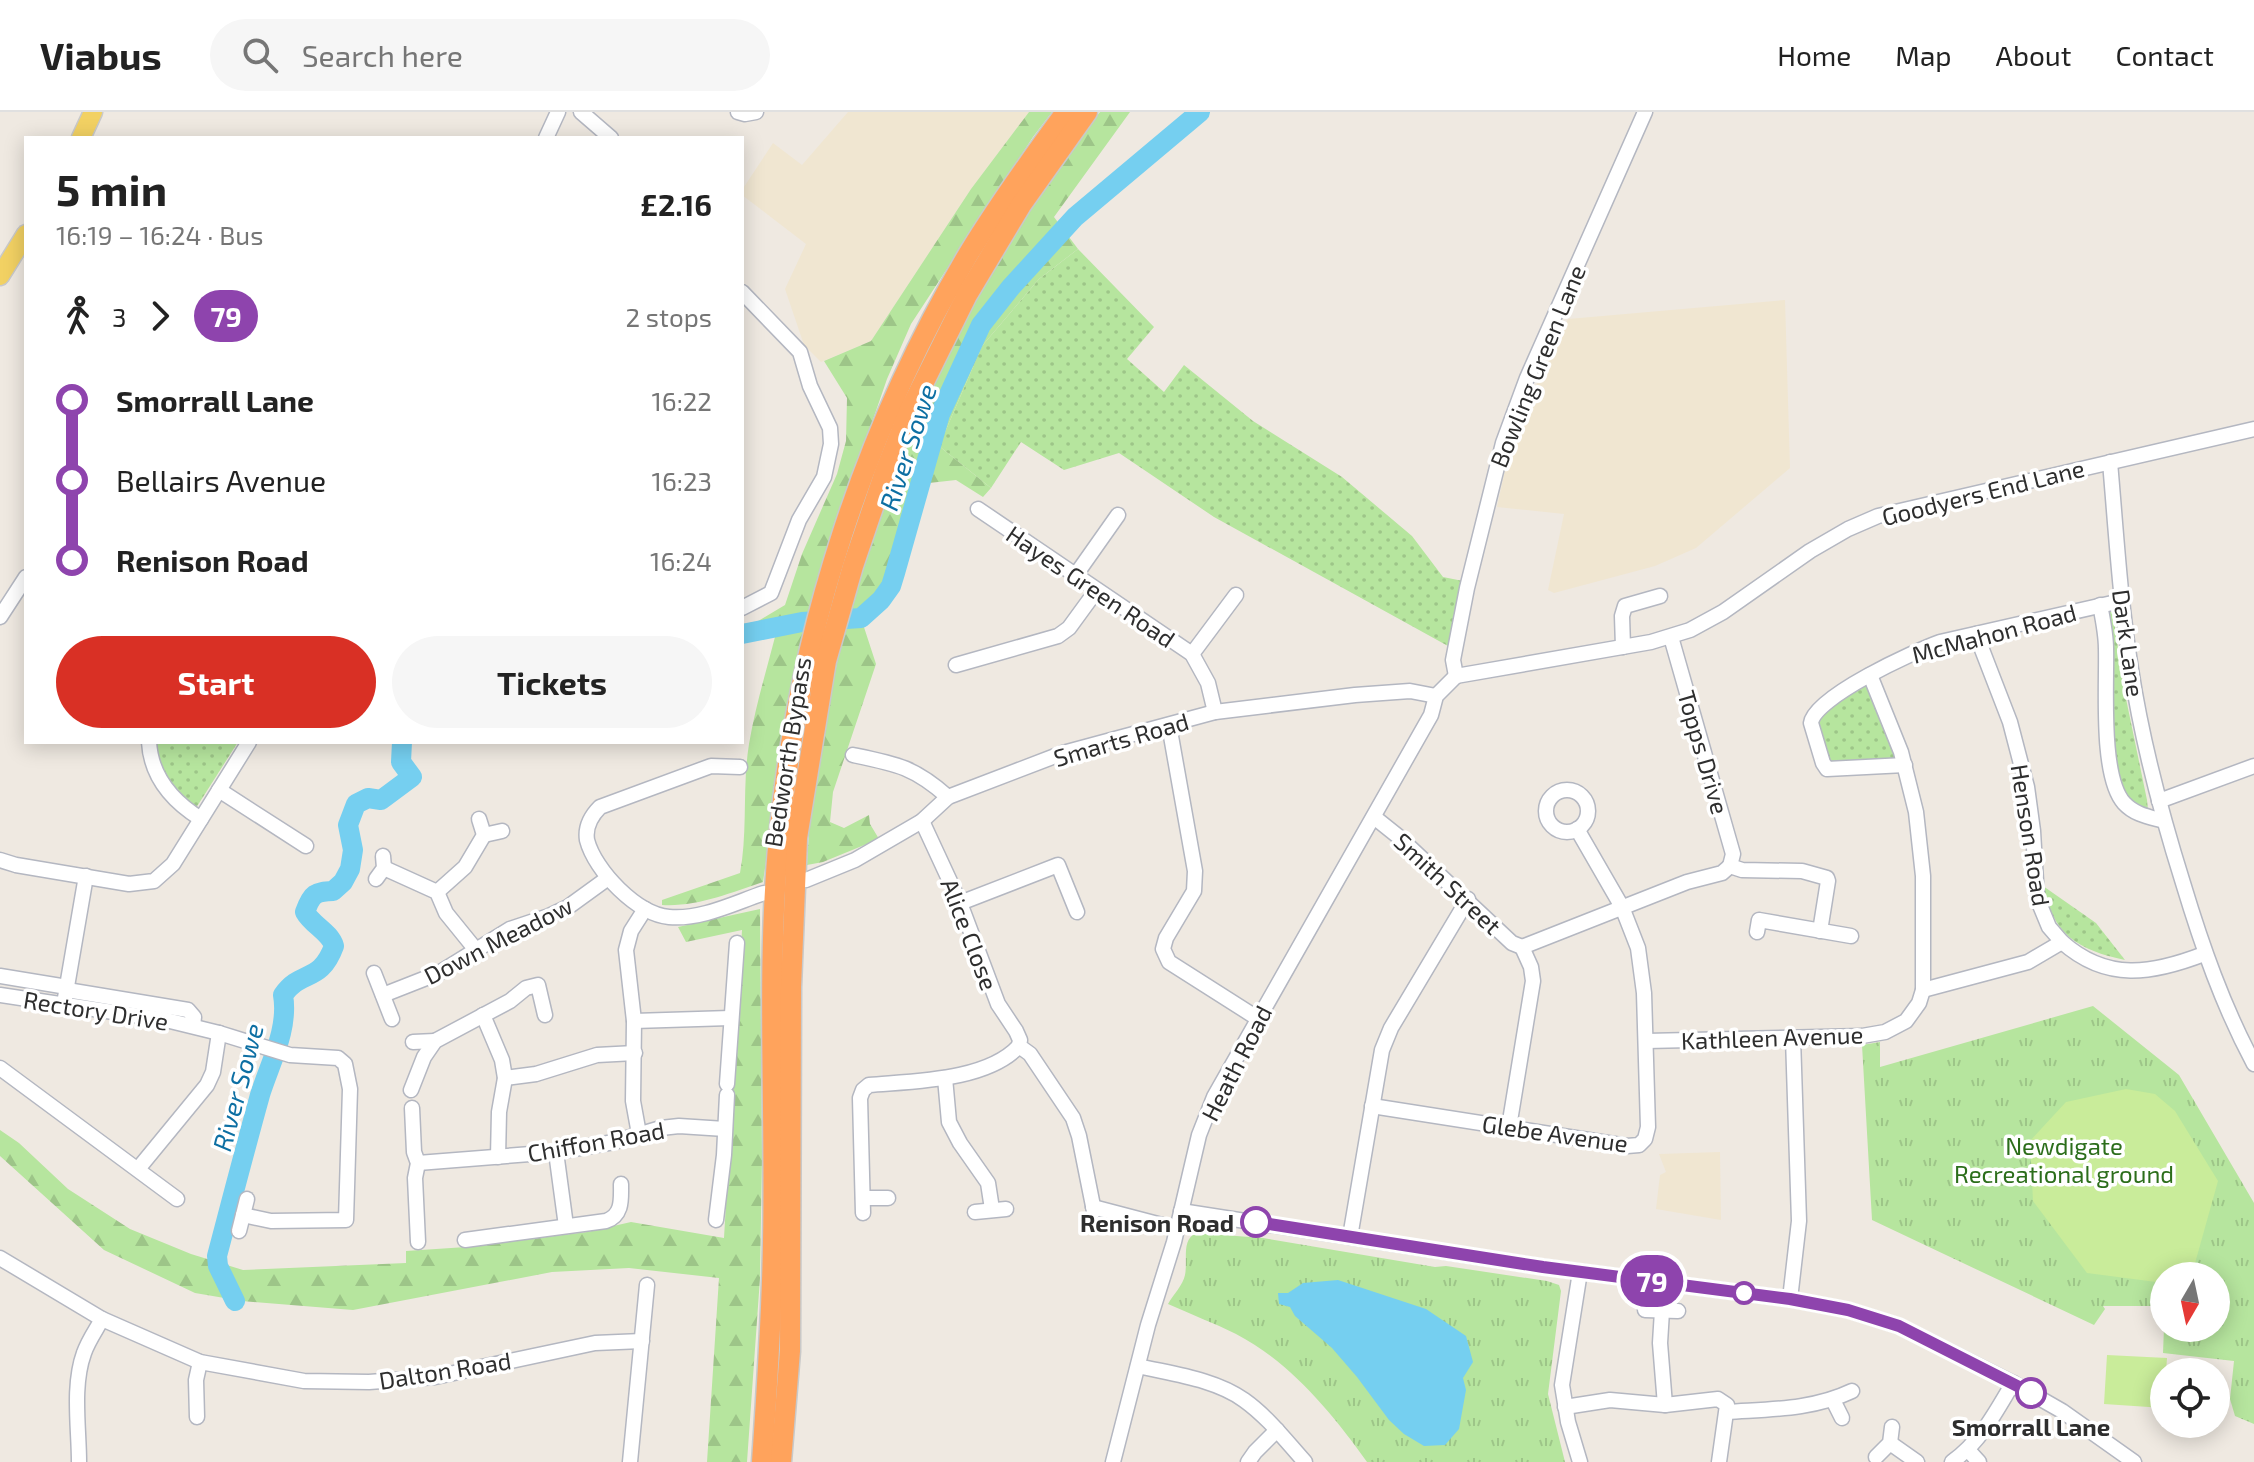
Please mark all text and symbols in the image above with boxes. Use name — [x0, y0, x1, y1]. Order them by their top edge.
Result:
search box — [210, 19, 770, 91]
text: Viabus — [40, 32, 162, 78]
icon: search — [238, 33, 282, 77]
text: Search here — [302, 37, 463, 73]
text: Home — [1777, 38, 1851, 72]
text: Map — [1895, 38, 1952, 72]
text: About — [1996, 38, 2071, 72]
text: Contact — [2115, 38, 2214, 72]
text: 5 min — [56, 162, 167, 215]
text: £2.16 — [640, 186, 712, 222]
text: 16:19 – 16:24 · Bus — [56, 219, 263, 250]
street label: Bowling Green Lane — [1483, 261, 1591, 471]
icon: walk — [56, 294, 100, 338]
icon: forward — [138, 294, 182, 338]
text: 79 — [210, 299, 242, 333]
text: 3 — [112, 301, 126, 332]
text: 2 stops — [625, 301, 712, 332]
water label: River Sowe — [872, 380, 942, 514]
text: Smorrall Lane — [116, 382, 314, 418]
text: 16:22 — [651, 385, 712, 416]
street label: Goodyers End Lane — [1879, 453, 2087, 531]
text: Bellairs Avenue — [116, 462, 326, 498]
text: 16:23 — [652, 465, 712, 496]
street label: Hayes Green Road — [1001, 519, 1181, 653]
text: Renison Road — [116, 542, 309, 578]
text: 16:24 — [650, 545, 712, 576]
street label: Dark Lane — [2107, 587, 2151, 699]
street label: McMahon Road — [1909, 597, 2079, 669]
button: Start — [56, 636, 376, 728]
button: Tickets — [392, 636, 712, 728]
street label: Bedworth Bypass — [758, 655, 816, 849]
street label: Topps Drive — [1673, 687, 1735, 817]
street label: Smarts Road — [1050, 706, 1192, 772]
street label: Henson Road — [2005, 762, 2057, 908]
street label: Smith Street — [1389, 826, 1507, 940]
street label: Alice Close — [935, 874, 1005, 994]
street label: Down Meadow — [419, 890, 577, 990]
street label: Rectory Drive — [22, 984, 170, 1036]
street label: Heath Road — [1195, 1000, 1277, 1126]
street label: Kathleen Avenue — [1680, 1019, 1864, 1055]
water label: River Sowe — [205, 1020, 269, 1154]
street label: Glebe Avenue — [1480, 1108, 1630, 1158]
street label: Chiffon Road — [525, 1115, 667, 1167]
park label: Newdigate Recreational ground — [1954, 1131, 2174, 1188]
marker: Renison Road — [1241, 1207, 1271, 1237]
place label: Renison Road — [1080, 1208, 1234, 1237]
line badge: 79 — [1616, 1255, 1688, 1307]
north arrow — [2150, 1262, 2230, 1342]
map controls — [2150, 1262, 2230, 1438]
text: 79 — [1636, 1264, 1668, 1298]
unlabelled marker — [1733, 1282, 1755, 1304]
street label: Dalton Road — [377, 1345, 513, 1395]
button: locate — [2150, 1358, 2230, 1438]
marker: Smorrall Lane — [2016, 1378, 2046, 1408]
place label: Smorrall Lane — [1952, 1412, 2110, 1441]

